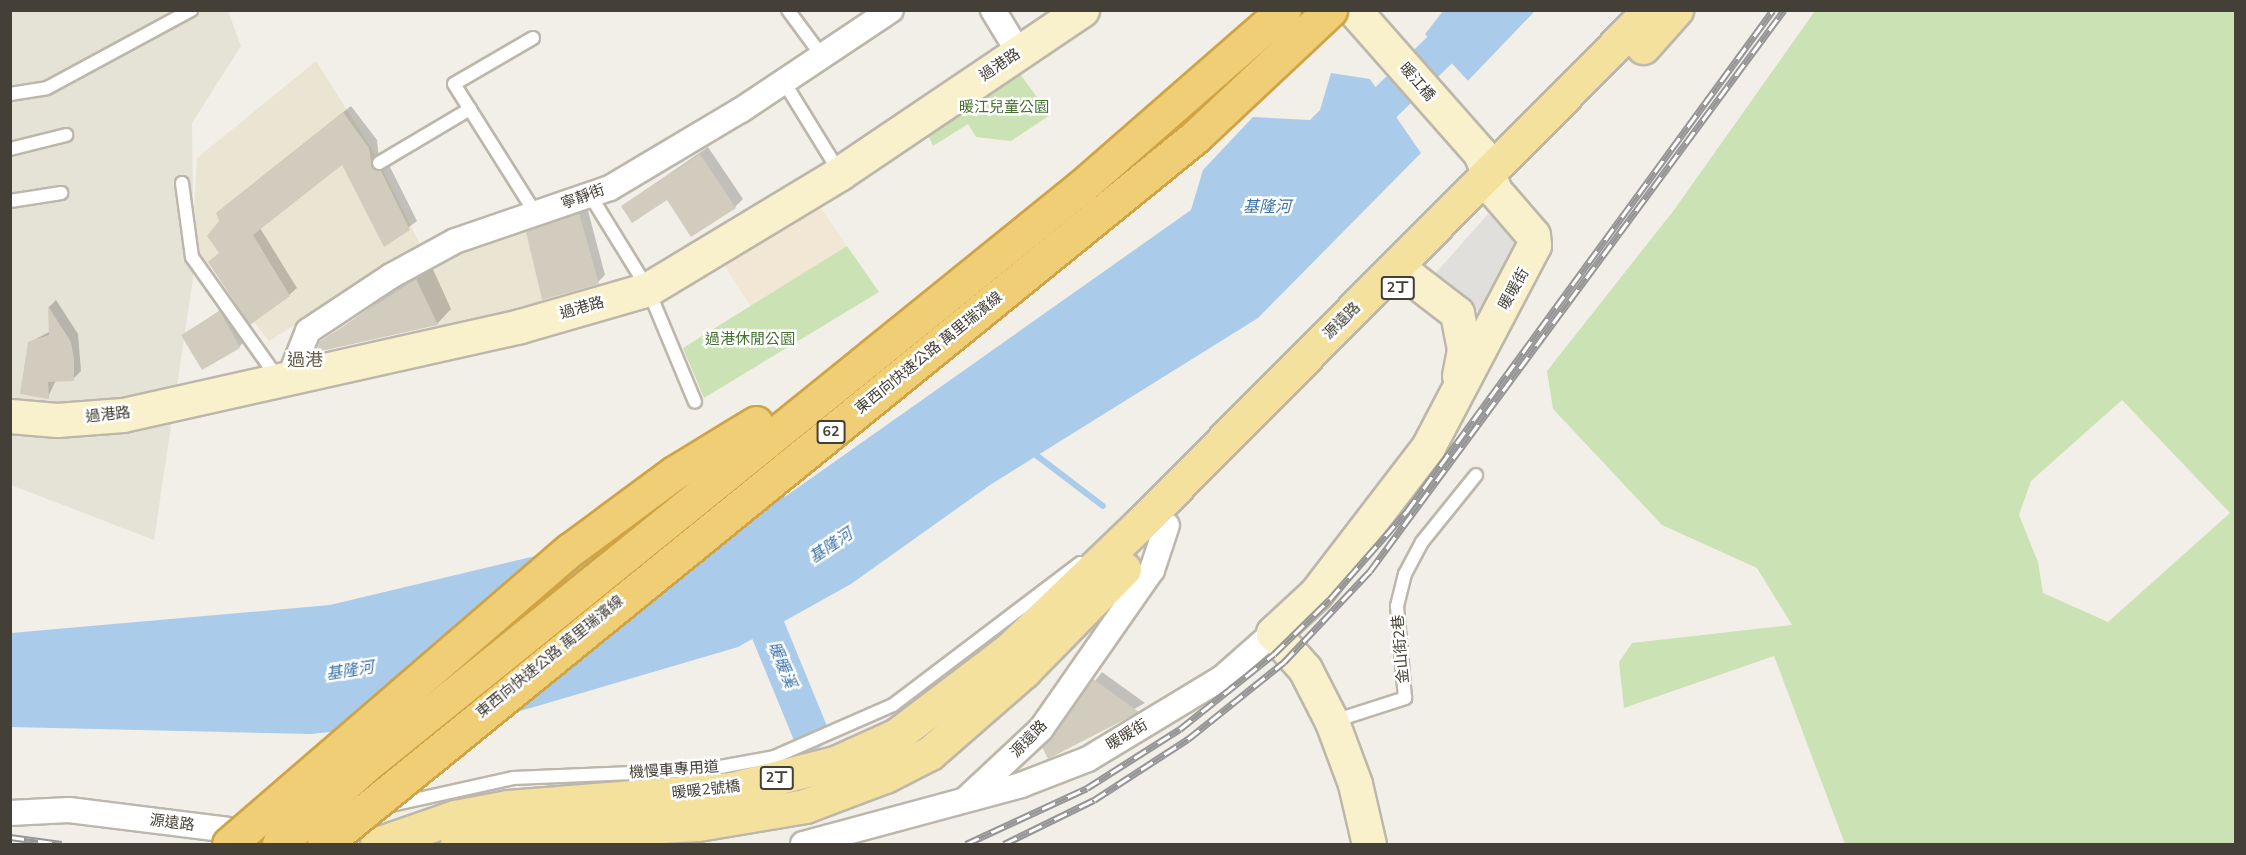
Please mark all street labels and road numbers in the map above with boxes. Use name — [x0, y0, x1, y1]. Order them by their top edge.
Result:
street label: 過港路 — [976, 45, 1024, 85]
street label: 暖江橋 — [1395, 59, 1439, 105]
street label: 寧靜街 — [559, 181, 607, 213]
street label: 暖暖街 — [1495, 265, 1533, 313]
road number: 2丁 — [1380, 277, 1416, 299]
street label: 東西向快速公路 萬里瑞濱線 — [852, 288, 1006, 418]
street label: 過港路 — [558, 293, 606, 323]
street label: 源遠路 — [1320, 299, 1364, 343]
street label: 過港路 — [85, 404, 131, 426]
road number: 62 — [816, 421, 846, 443]
street label: 東西向快速公路 萬里瑞濱線 — [473, 592, 627, 722]
street label: 金山街2巷 — [1389, 614, 1413, 684]
street label: 暖暖街 — [1103, 716, 1151, 754]
street label: 源遠路 — [1007, 717, 1051, 761]
street label: 機慢車專用道 — [628, 758, 720, 782]
road number: 2丁 — [759, 767, 795, 789]
street label: 暖暖2號橋 — [671, 777, 741, 803]
street label: 源遠路 — [149, 811, 195, 835]

